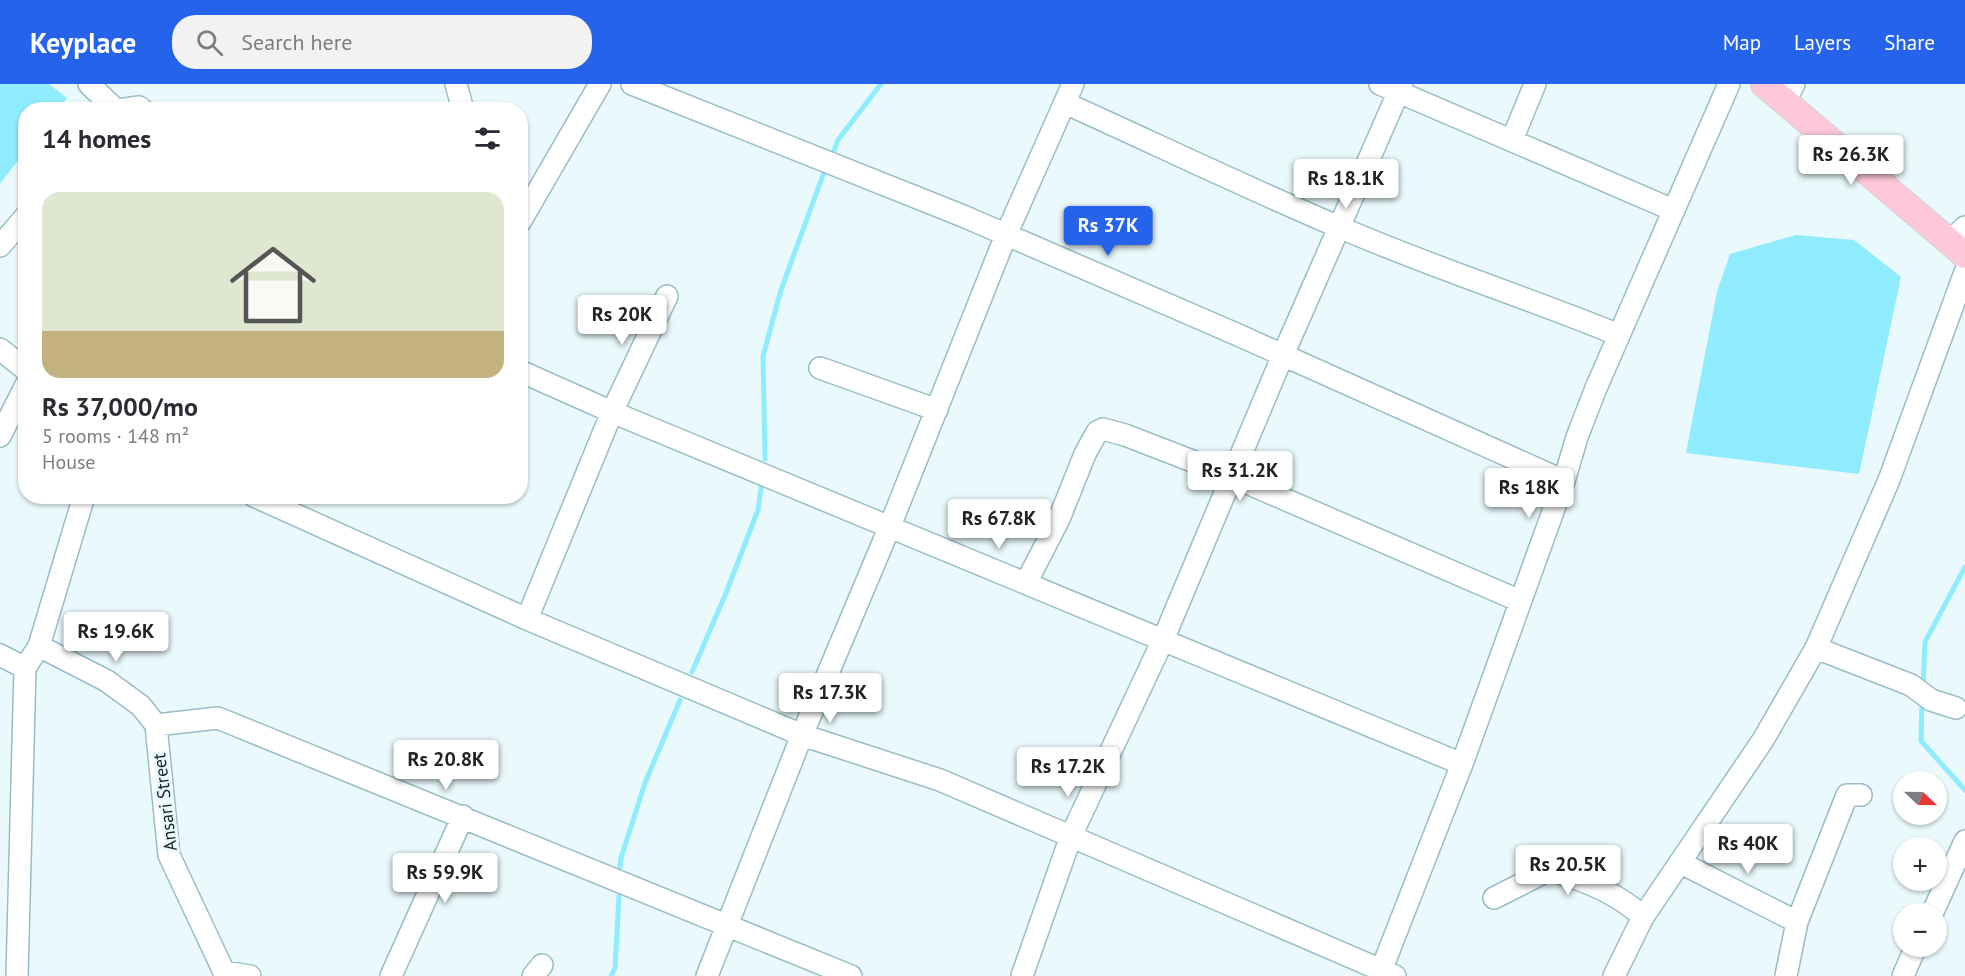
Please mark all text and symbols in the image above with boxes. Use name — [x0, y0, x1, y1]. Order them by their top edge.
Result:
search box — [172, 15, 592, 69]
text: Keyplace — [30, 24, 136, 61]
icon: search — [193, 26, 226, 59]
text: Search here — [241, 28, 352, 56]
text: Map — [1723, 29, 1761, 56]
text: Layers — [1794, 29, 1851, 56]
text: Share — [1884, 29, 1935, 56]
text: 14 homes — [42, 122, 151, 155]
icon: filters — [471, 122, 504, 155]
pin: Rs 26.3K — [1789, 135, 1913, 186]
text: Rs 26.3K — [1813, 141, 1889, 167]
pin: Rs 18.1K — [1284, 159, 1408, 210]
text: Rs 18.1K — [1308, 165, 1384, 191]
pin: Rs 37K — [1059, 206, 1157, 257]
text: Rs 37K — [1078, 212, 1138, 238]
icon: home — [219, 231, 327, 339]
pin: Rs 20K — [573, 295, 671, 346]
text: Rs 20K — [592, 301, 652, 327]
text: Rs 37,000/mo — [42, 390, 198, 423]
text: 5 rooms · 148 m² — [42, 423, 189, 449]
text: House — [42, 449, 96, 475]
pin: Rs 31.2K — [1178, 451, 1302, 502]
text: Rs 31.2K — [1202, 457, 1278, 483]
pin: Rs 18K — [1480, 468, 1578, 519]
text: Rs 18K — [1499, 474, 1559, 500]
pin: Rs 67.8K — [937, 499, 1061, 550]
text: Rs 67.8K — [962, 505, 1036, 531]
pin: Rs 19.6K — [54, 612, 178, 663]
text: Rs 19.6K — [78, 618, 154, 644]
pin: Rs 17.3K — [768, 673, 892, 724]
text: Rs 17.3K — [793, 679, 867, 705]
pin: Rs 20.8K — [384, 740, 508, 791]
text: Rs 20.8K — [408, 746, 484, 772]
pin: Rs 17.2K — [1006, 747, 1130, 798]
street label: Ansari Street — [147, 752, 182, 852]
text: Rs 17.2K — [1031, 753, 1105, 779]
north arrow — [1893, 771, 1947, 825]
map controls — [1893, 771, 1947, 957]
pin: Rs 40K — [1699, 824, 1797, 875]
text: Rs 40K — [1718, 830, 1778, 856]
button: + — [1893, 837, 1947, 891]
pin: Rs 20.5K — [1506, 845, 1630, 896]
text: Rs 20.5K — [1530, 851, 1606, 877]
pin: Rs 59.9K — [383, 853, 507, 904]
text: Rs 59.9K — [407, 859, 483, 885]
button: − — [1893, 903, 1947, 957]

